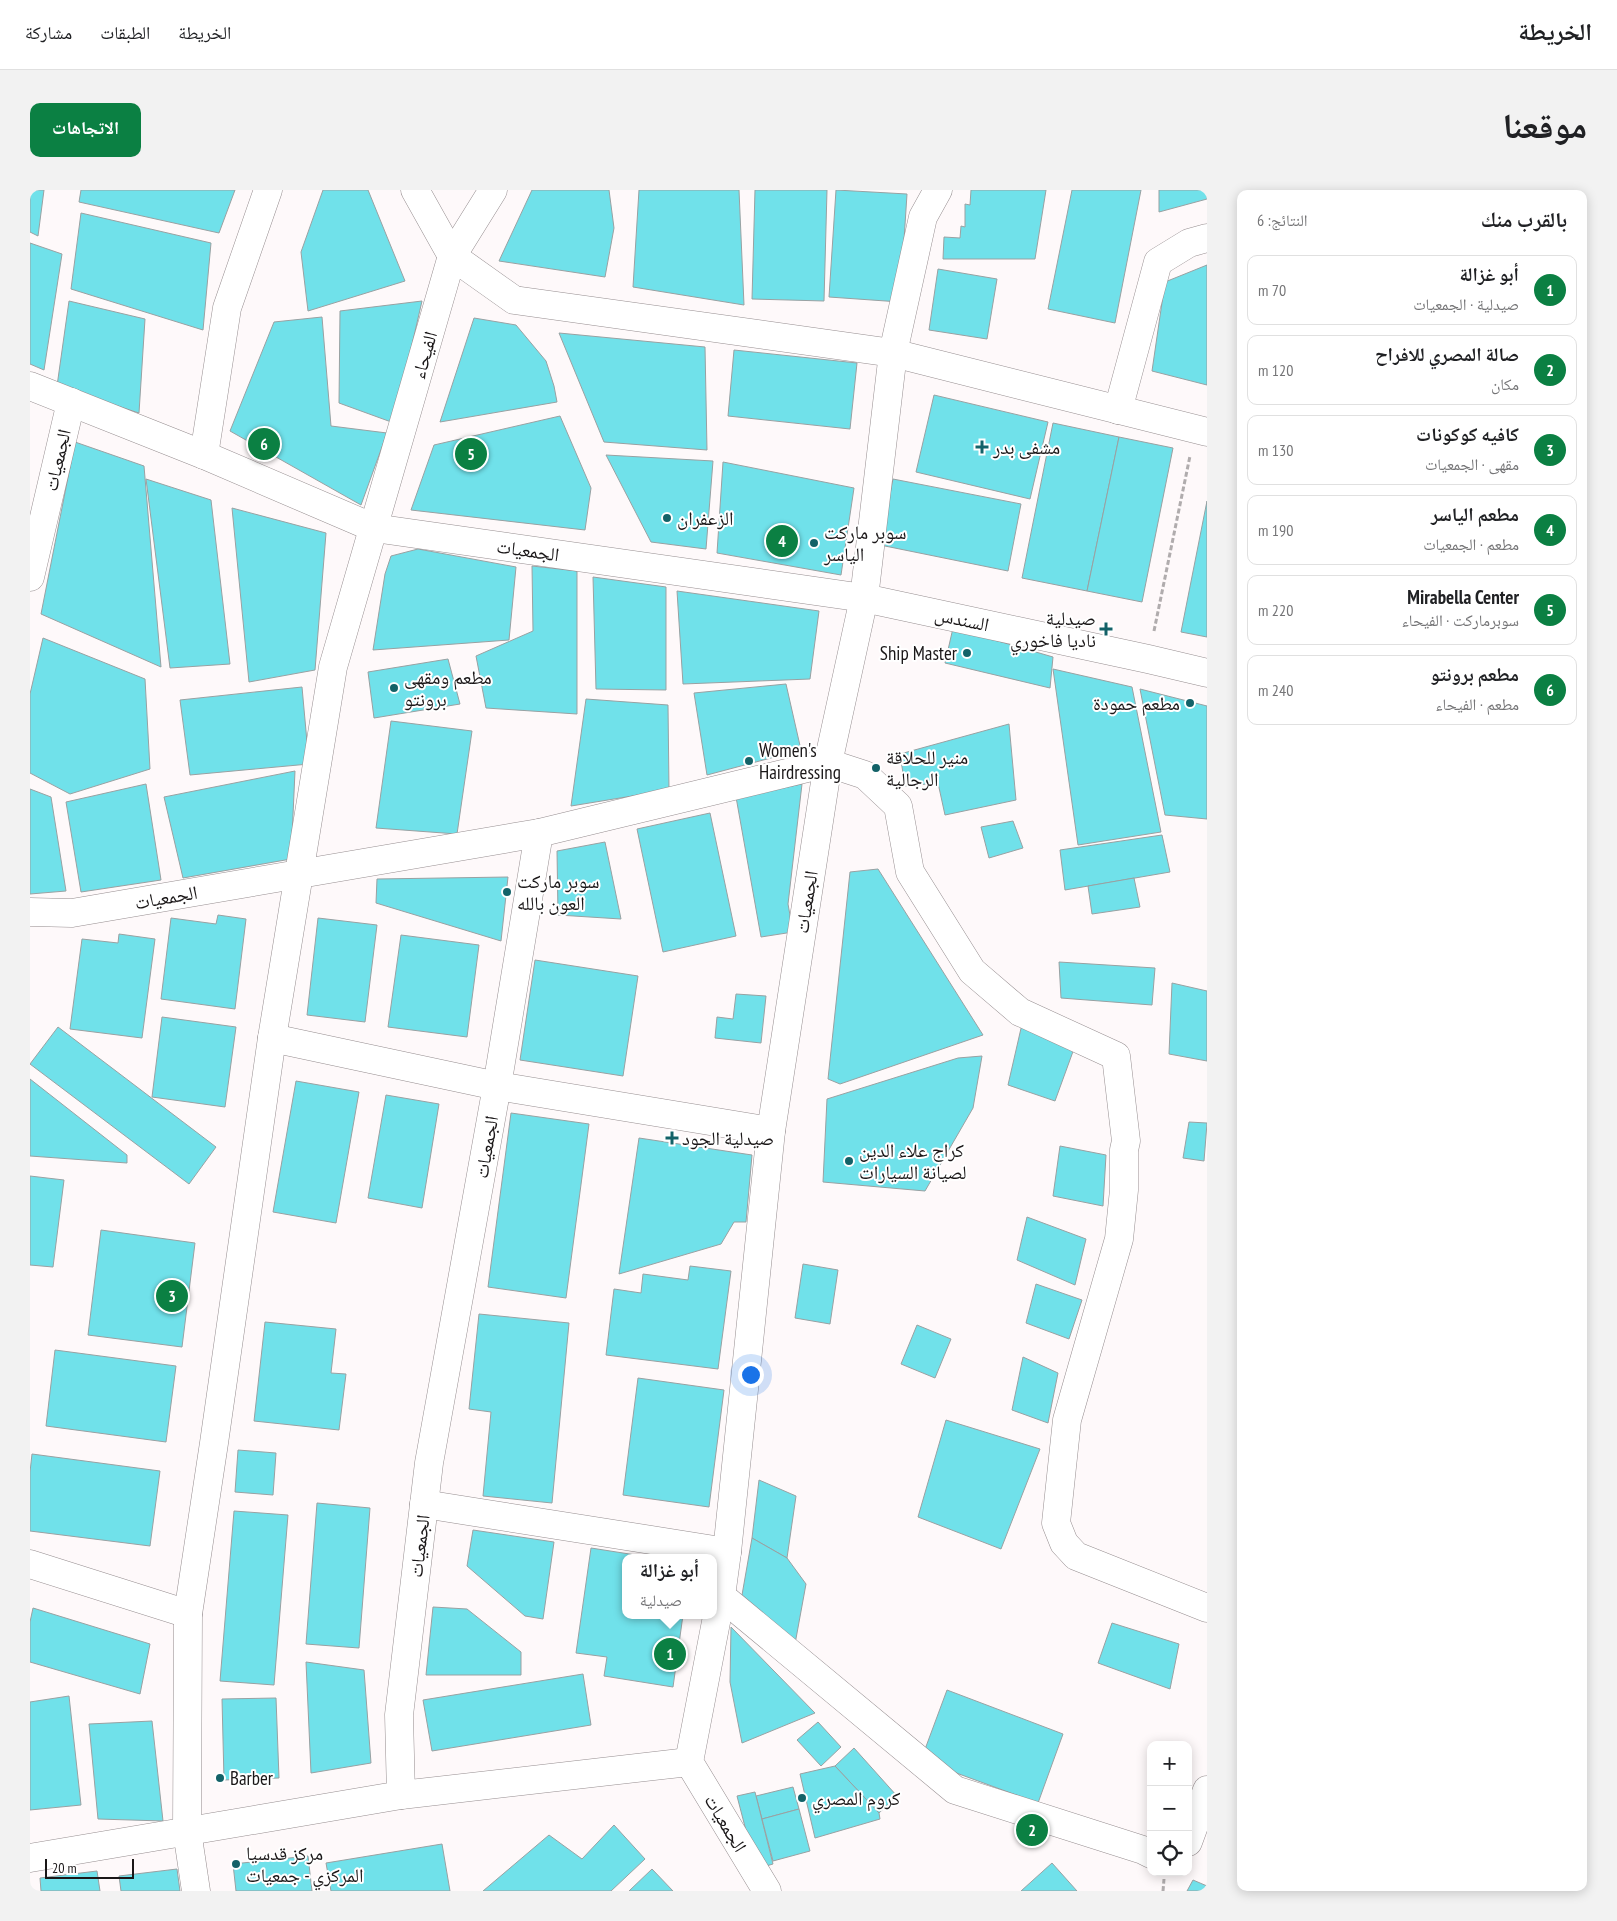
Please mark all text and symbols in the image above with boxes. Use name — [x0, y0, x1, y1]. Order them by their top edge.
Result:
text: الخريطة — [1518, 16, 1592, 47]
text: مشاركة — [25, 21, 72, 44]
text: الطبقات — [100, 21, 150, 44]
text: الخريطة — [178, 21, 231, 44]
text: موقعنا — [1502, 102, 1587, 148]
button: الاتجاهات — [30, 103, 141, 157]
text: بالقرب منك — [1481, 206, 1567, 233]
text: النتائج: 6 — [1257, 210, 1308, 230]
text: أبو غزالة — [1460, 262, 1519, 286]
text: 70 m — [1258, 280, 1286, 300]
text: 1 — [1546, 280, 1554, 300]
text: صيدلية · الجمعيات — [1413, 294, 1519, 314]
street label: الفيحاء — [406, 328, 442, 382]
text: صالة المصري للافراح — [1375, 342, 1519, 366]
text: 120 m — [1258, 360, 1293, 380]
text: 2 — [1546, 360, 1554, 380]
text: مكان — [1491, 374, 1519, 394]
text: كافيه كوكونات — [1416, 422, 1519, 446]
pin: 6 — [248, 425, 280, 463]
street label: الجمعيات — [38, 426, 76, 494]
pin: 5 — [455, 435, 487, 473]
place label: مشفى بدر — [992, 435, 1060, 459]
marker: مشفى بدر — [975, 440, 989, 454]
text: 130 m — [1258, 440, 1293, 460]
text: 3 — [1546, 440, 1554, 460]
text: مقهى · الجمعيات — [1425, 454, 1519, 474]
text: مطعم الياسر — [1431, 502, 1519, 526]
place label: الزعفران — [677, 506, 734, 530]
marker: الزعفران — [661, 512, 673, 524]
place label: سوبر ماركت الياسر — [823, 520, 907, 566]
text: 190 m — [1258, 520, 1293, 540]
text: 4 — [1546, 520, 1554, 540]
pin: 4 — [766, 522, 798, 560]
street label: الجمعيات — [495, 534, 561, 566]
text: مطعم · الجمعيات — [1423, 534, 1519, 554]
marker: سوبر ماركت الياسر — [808, 537, 820, 549]
text: Mirabella Center — [1407, 585, 1519, 609]
text: 220 m — [1258, 600, 1293, 620]
text: 5 — [1546, 600, 1554, 620]
street label: السندس — [933, 602, 991, 636]
place label: صيدلية ناديا فاخوري — [1010, 606, 1096, 656]
text: سوبرماركت · الفيحاء — [1402, 610, 1519, 630]
marker: صيدلية ناديا فاخوري — [1100, 623, 1112, 635]
place label: Ship Master — [880, 641, 958, 665]
marker: Ship Master — [961, 647, 973, 659]
text: مطعم برونتو — [1430, 662, 1519, 686]
place label: مطعم ومقهى برونتو — [404, 665, 492, 711]
text: 240 m — [1258, 680, 1293, 700]
text: 6 — [1546, 680, 1554, 700]
marker: مطعم ومقهى برونتو — [388, 682, 400, 694]
place label: مطعم حمودة — [1093, 691, 1180, 716]
text: مطعم · الفيحاء — [1436, 694, 1519, 714]
marker: مطعم حمودة — [1184, 697, 1196, 709]
place label: Women's Hairdressing — [759, 738, 841, 784]
place label: منير للحلاقة الرجالية — [886, 745, 968, 791]
marker: Women's Hairdressing — [743, 755, 755, 767]
marker: منير للحلاقة الرجالية — [870, 762, 882, 774]
place label: سوبر ماركت العون بالله — [517, 869, 600, 915]
street label: الجمعيات — [789, 869, 823, 935]
street label: الجمعيات — [133, 880, 199, 914]
marker: سوبر ماركت العون بالله — [501, 886, 513, 898]
street label: الجمعيات — [469, 1114, 503, 1180]
place label: صيدلية الجود — [682, 1126, 774, 1150]
marker: صيدلية الجود — [666, 1132, 678, 1144]
place label: كراج علاء الدين لصيانة السيارات — [859, 1138, 967, 1184]
marker: كراج علاء الدين لصيانة السيارات — [843, 1155, 855, 1167]
pin: 3 — [156, 1277, 188, 1315]
your location — [738, 1362, 764, 1388]
street label: الجمعيات — [403, 1513, 435, 1579]
popup — [622, 1554, 717, 1619]
text: أبو غزالة — [640, 1558, 699, 1582]
text: صيدلية — [640, 1590, 682, 1610]
pin: 1 — [654, 1635, 686, 1673]
map controls — [1147, 1741, 1192, 1876]
button: + — [1147, 1741, 1192, 1786]
place label: Barber — [230, 1766, 274, 1790]
marker: Barber — [214, 1772, 226, 1784]
place label: كروم المصري — [812, 1786, 900, 1814]
button: − — [1147, 1786, 1192, 1831]
street label: الجمعيات — [699, 1790, 753, 1856]
marker: كروم المصري — [796, 1792, 808, 1804]
pin: 2 — [1016, 1811, 1048, 1849]
button: locate — [1147, 1831, 1192, 1876]
place label: مركز قدسيا المركزي - جمعيات — [246, 1841, 364, 1891]
scale bar — [45, 1856, 134, 1879]
marker: مركز قدسيا المركزي - جمعيات — [230, 1858, 242, 1870]
text: 20 m — [52, 1859, 77, 1877]

